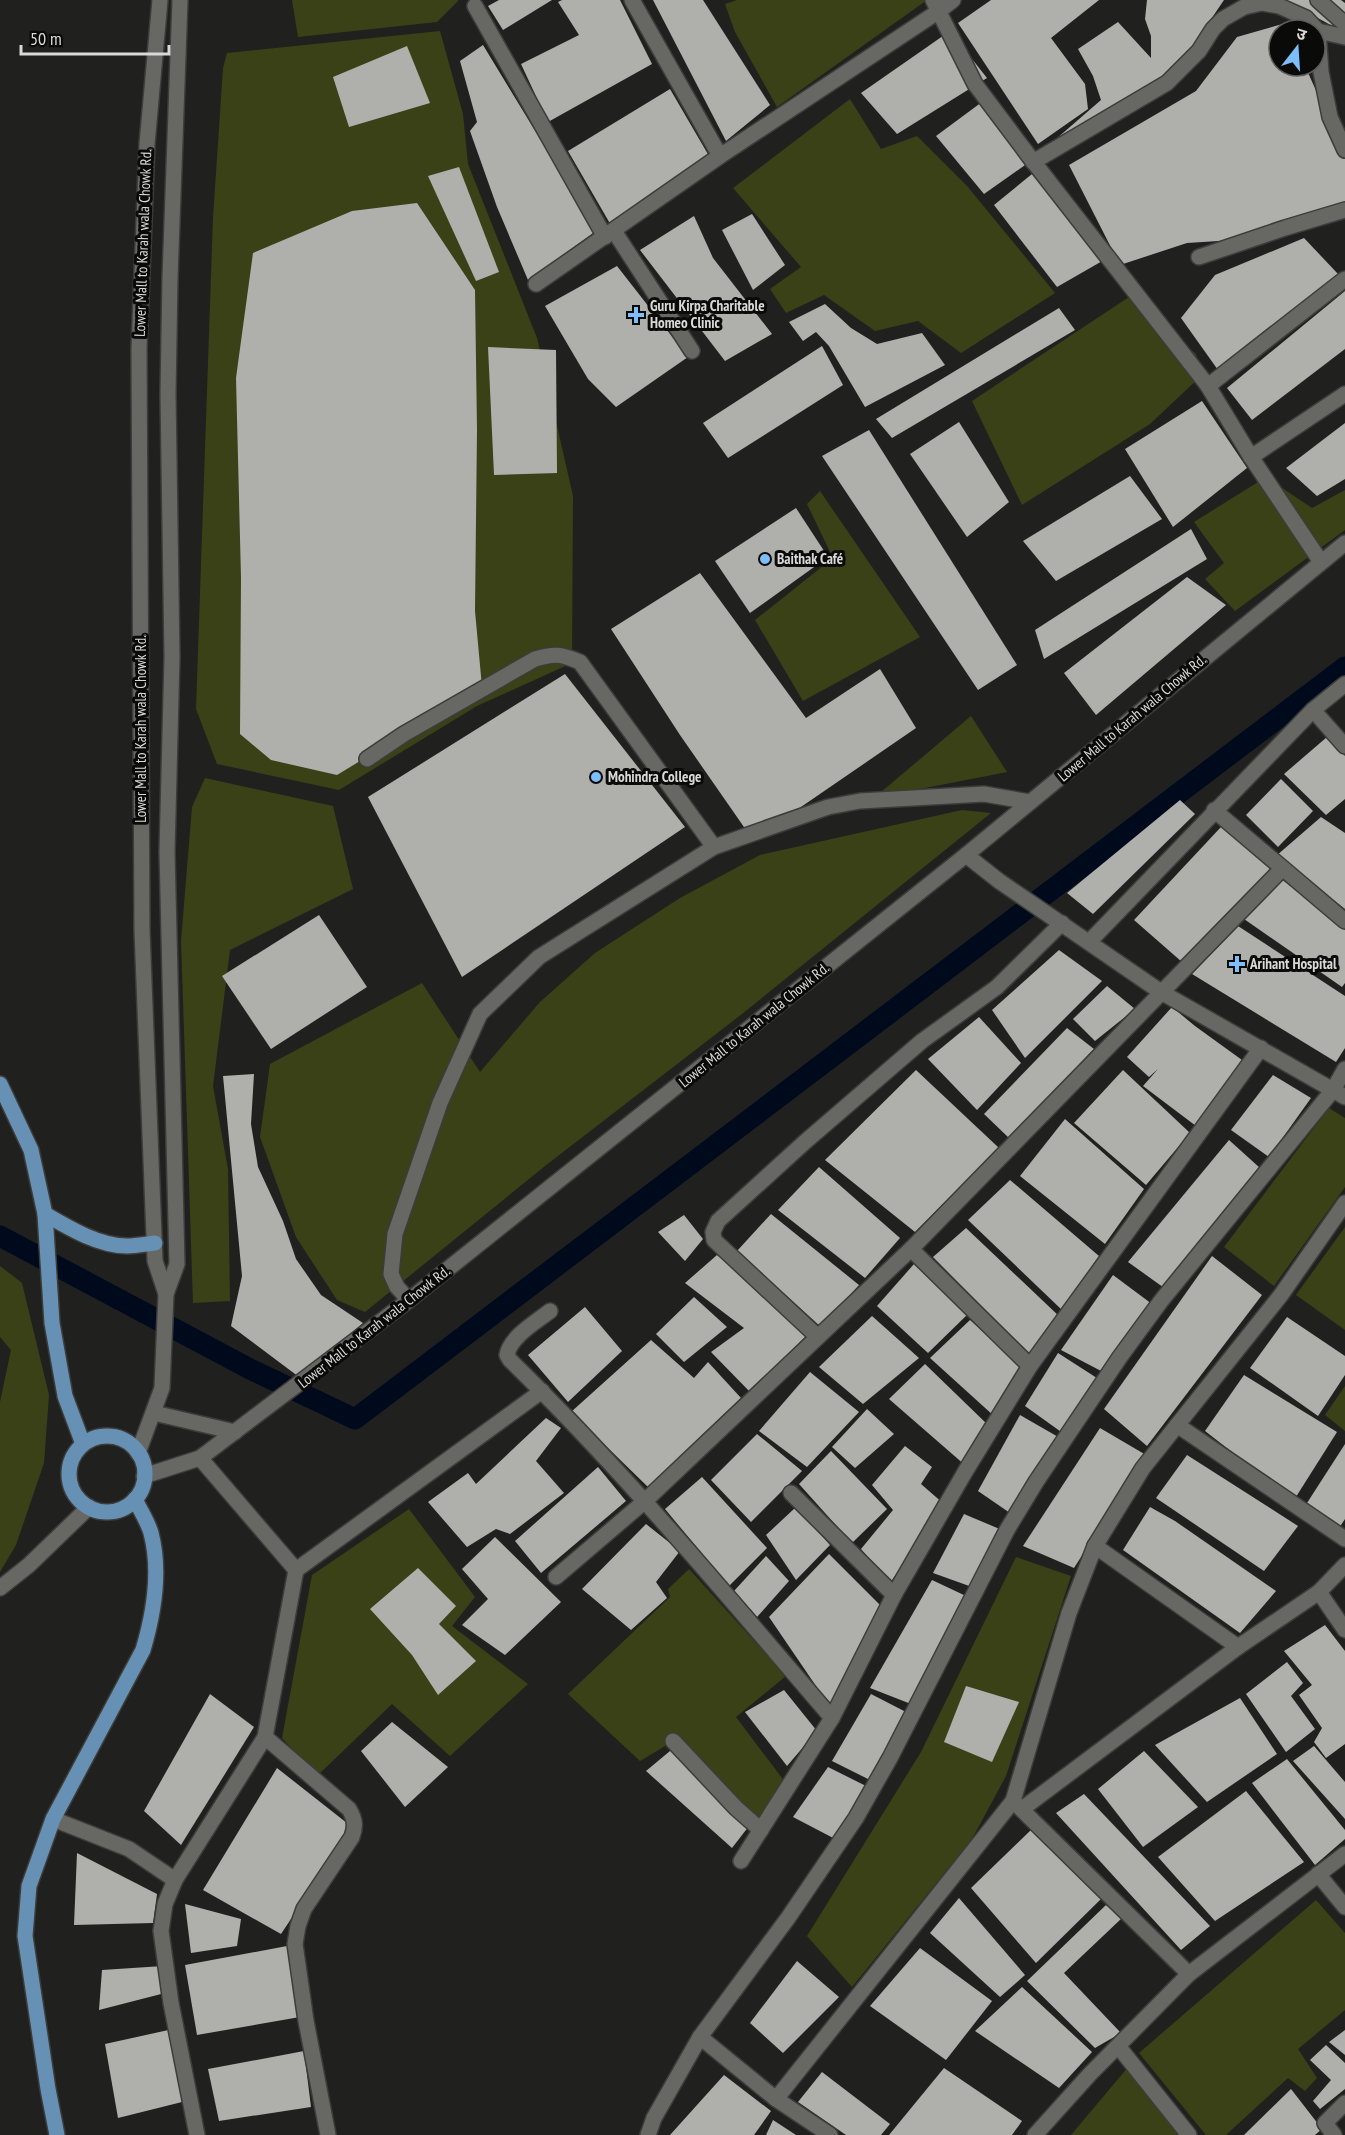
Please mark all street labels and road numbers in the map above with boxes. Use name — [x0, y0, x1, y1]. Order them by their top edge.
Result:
street label: Lower Mall to Karah wala Chowk Rd. — [130, 149, 155, 337]
street label: Lower Mall to Karah wala Chowk Rd. — [131, 635, 150, 823]
street label: Lower Mall to Karah wala Chowk Rd. — [1054, 650, 1210, 785]
street label: Lower Mall to Karah wala Chowk Rd. — [675, 958, 833, 1091]
street label: Lower Mall to Karah wala Chowk Rd. — [294, 1261, 454, 1392]

